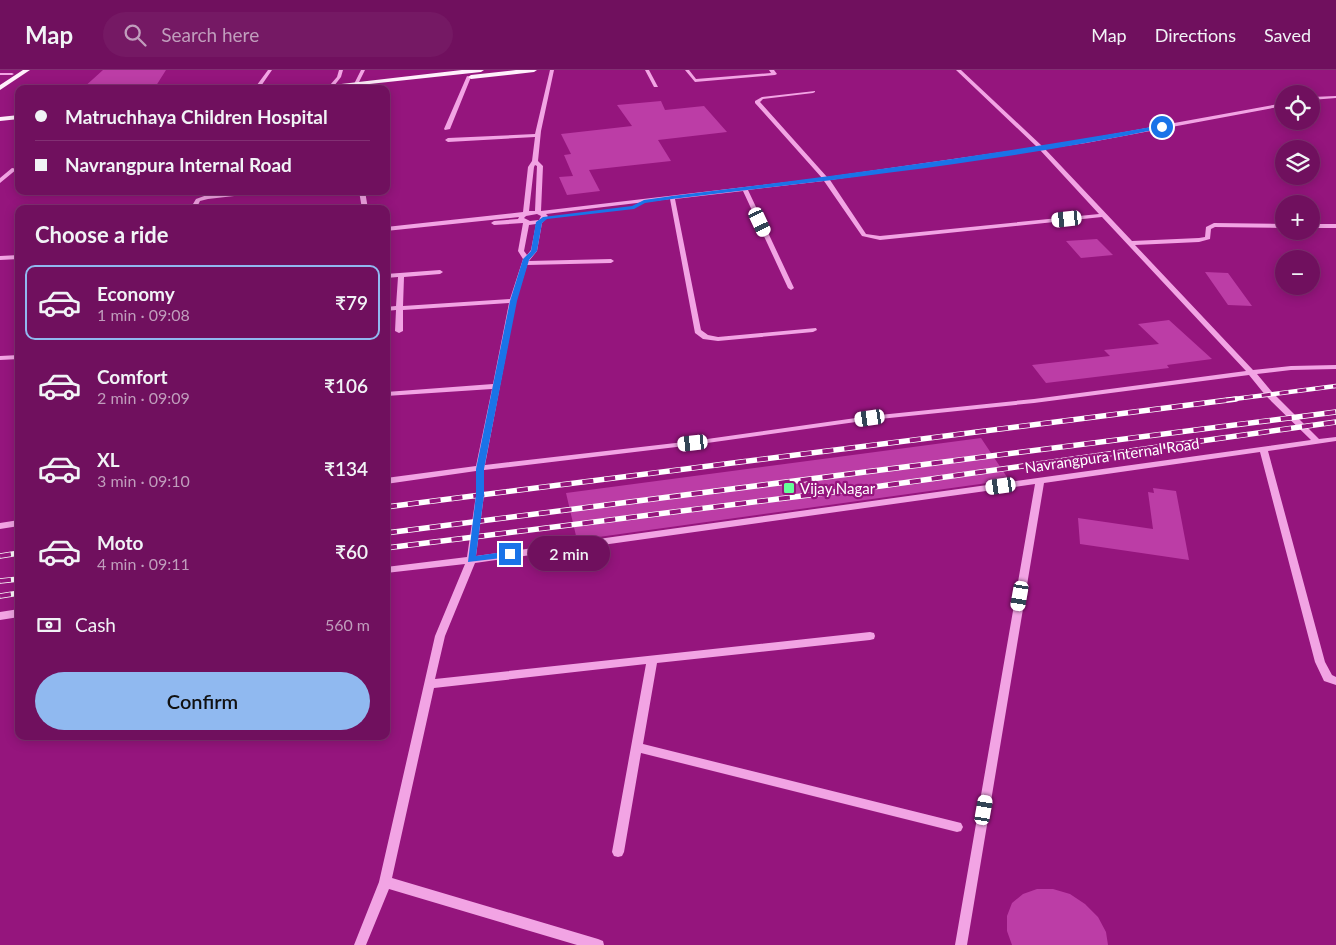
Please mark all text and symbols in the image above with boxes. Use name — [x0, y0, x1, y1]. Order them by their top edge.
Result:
search box — [103, 12, 453, 57]
text: Map — [25, 20, 73, 49]
icon: search — [121, 21, 149, 49]
text: Search here — [161, 23, 259, 46]
text: Map — [1091, 24, 1127, 46]
text: Directions — [1155, 24, 1236, 46]
text: Saved — [1264, 24, 1311, 46]
map controls — [1275, 85, 1320, 295]
button: locate — [1275, 85, 1320, 130]
text: Matruchhaya Children Hospital — [65, 105, 328, 128]
route start — [1151, 116, 1173, 138]
button: layers — [1275, 140, 1320, 185]
text: Navrangpura Internal Road — [65, 153, 292, 176]
button: + — [1275, 195, 1320, 240]
car — [746, 205, 773, 239]
car — [1051, 210, 1082, 228]
text: Choose a ride — [35, 221, 169, 248]
button: − — [1275, 250, 1320, 295]
icon: car — [37, 280, 82, 325]
text: Economy — [97, 282, 175, 305]
text: ₹79 — [335, 291, 368, 314]
text: 1 min · 09:08 — [97, 305, 190, 324]
icon: car — [37, 363, 82, 408]
text: Comfort — [97, 365, 168, 388]
text: ₹106 — [324, 374, 368, 397]
text: 2 min · 09:09 — [97, 388, 190, 407]
car — [854, 408, 885, 428]
car — [677, 434, 708, 452]
street label: Navrangpura Internal Road — [1024, 434, 1200, 476]
icon: car — [37, 446, 82, 491]
text: XL — [97, 448, 120, 471]
text: ₹134 — [324, 457, 368, 480]
text: 3 min · 09:10 — [97, 471, 190, 490]
car — [985, 476, 1016, 496]
place label: Vijay Nagar — [800, 479, 876, 497]
marker: Vijay Nagar — [782, 481, 796, 495]
icon: car — [37, 529, 82, 574]
text: Moto — [97, 531, 143, 554]
callout: 2 min — [528, 536, 610, 572]
text: ₹60 — [335, 540, 368, 563]
route end — [499, 543, 521, 565]
text: 2 min — [549, 544, 589, 563]
text: 4 min · 09:11 — [97, 554, 190, 573]
car — [1010, 580, 1029, 612]
icon: cash — [35, 611, 63, 639]
text: Cash — [75, 613, 116, 636]
text: 560 m — [325, 615, 370, 634]
button: Confirm — [35, 672, 370, 730]
car — [974, 794, 993, 826]

